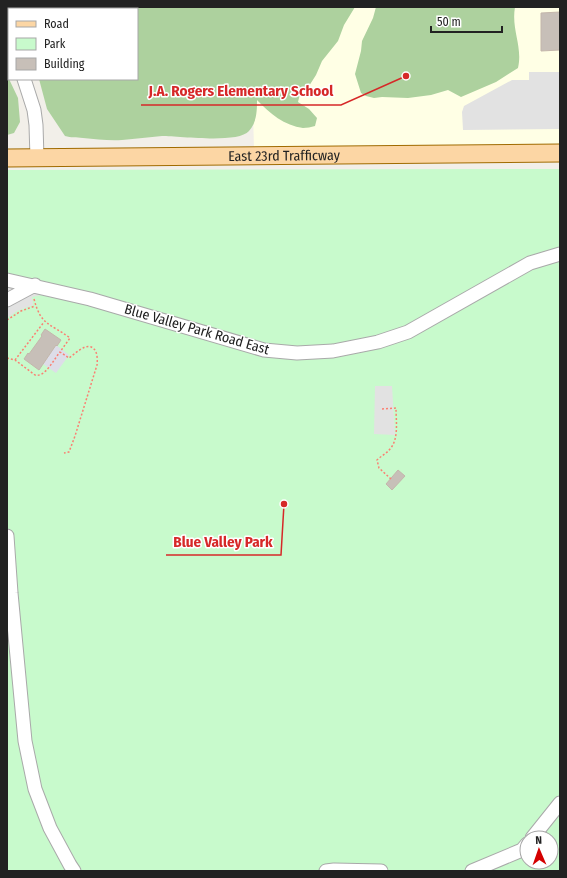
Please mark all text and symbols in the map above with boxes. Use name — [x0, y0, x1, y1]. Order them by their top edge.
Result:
legend — [8, 8, 138, 80]
scale bar — [431, 8, 502, 34]
text: 50 m — [437, 15, 461, 29]
text: Road — [44, 17, 69, 31]
text: Park — [44, 37, 66, 51]
text: Building — [44, 57, 85, 71]
callout: J.A. Rogers Elementary School — [141, 78, 341, 105]
text: J.A. Rogers Elementary School — [148, 82, 334, 100]
street label: East 23rd Trafficway — [228, 147, 341, 165]
street label: Blue Valley Park Road East — [122, 301, 272, 358]
callout: Blue Valley Park — [166, 528, 281, 555]
text: Blue Valley Park — [173, 533, 273, 551]
north arrow — [519, 830, 559, 870]
text: N — [535, 834, 542, 847]

